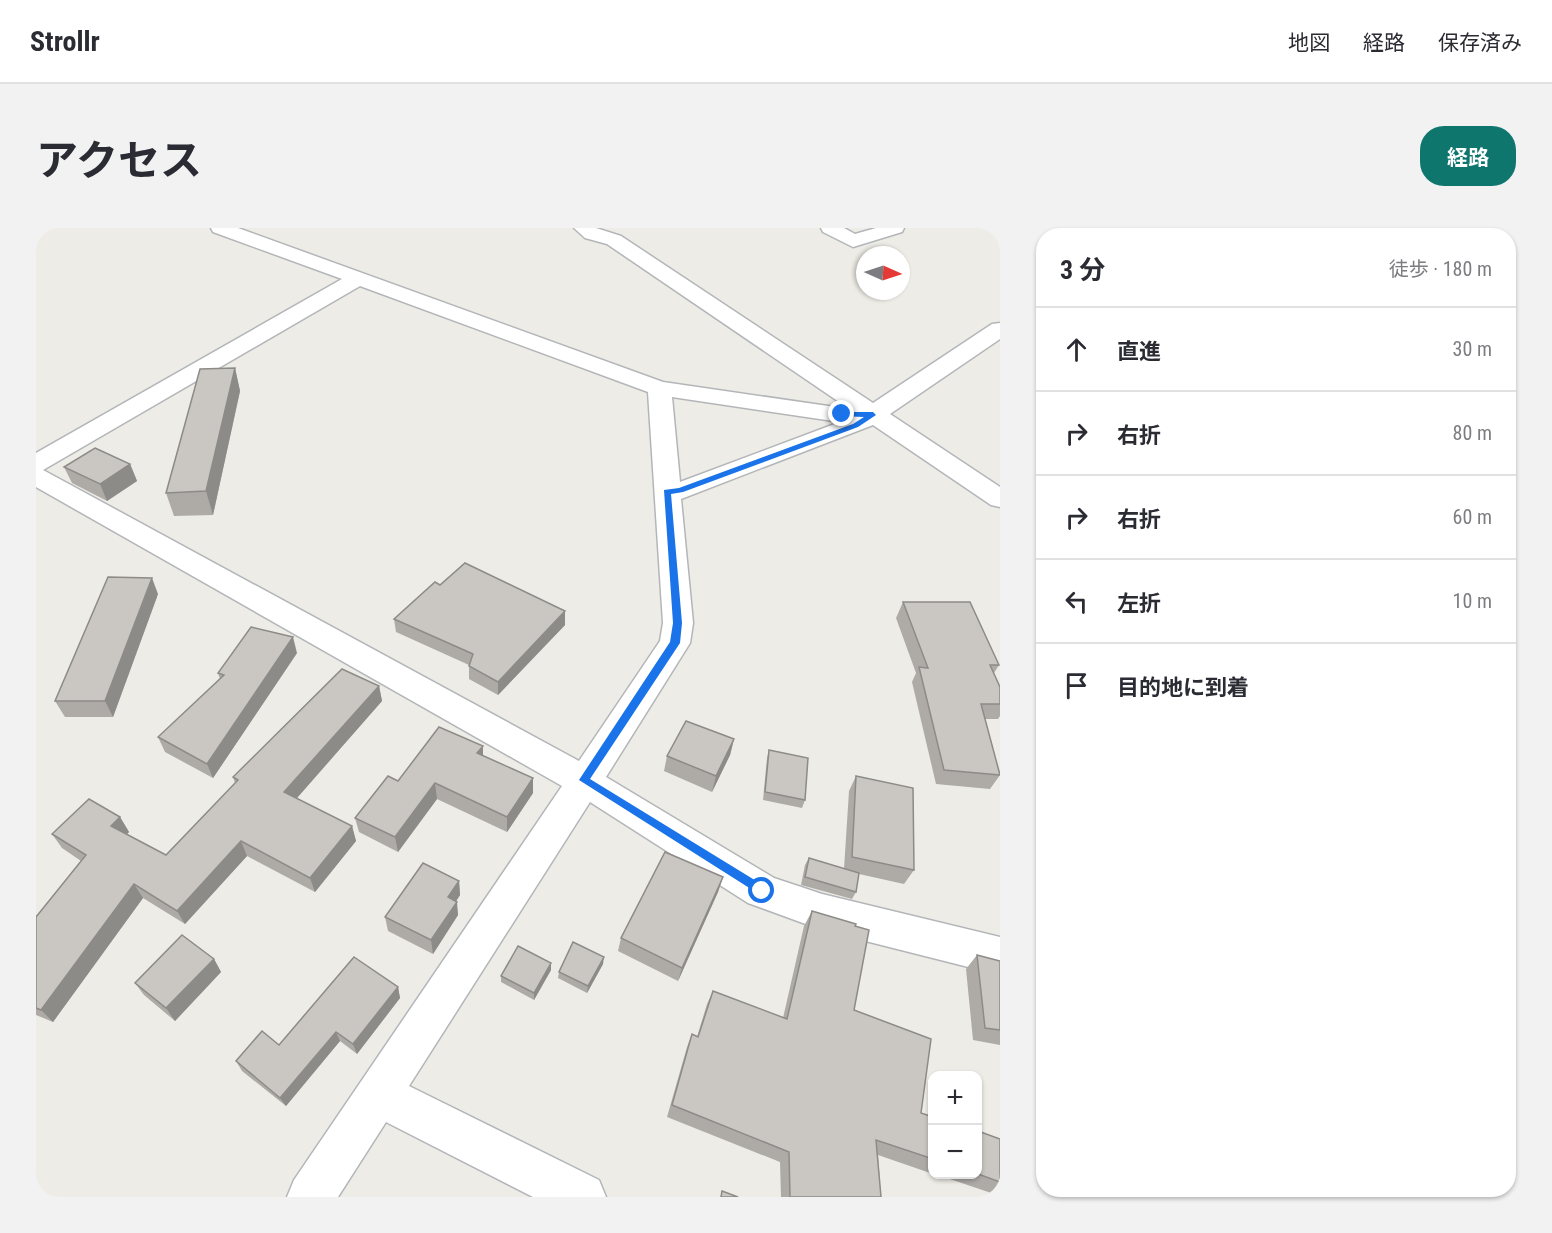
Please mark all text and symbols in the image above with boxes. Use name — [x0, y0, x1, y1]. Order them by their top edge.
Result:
text: Strollr — [30, 25, 100, 58]
text: 地図 — [1288, 31, 1330, 55]
text: 経路 — [1363, 31, 1405, 55]
text: 保存済み — [1438, 31, 1522, 55]
button: 経路 — [1420, 126, 1516, 186]
text: アクセス — [36, 136, 202, 185]
north arrow — [856, 246, 910, 300]
text: 3 分 — [1060, 255, 1105, 285]
text: 徒歩 · 180 m — [1389, 257, 1492, 281]
icon: ahead — [1060, 333, 1093, 366]
text: 30 m — [1453, 337, 1492, 361]
text: 直進 — [1117, 339, 1161, 364]
route end — [828, 400, 854, 426]
icon: right — [1060, 417, 1093, 450]
text: 80 m — [1453, 421, 1492, 445]
text: 右折 — [1117, 423, 1161, 448]
icon: right — [1060, 501, 1093, 534]
text: 60 m — [1453, 505, 1492, 529]
text: 右折 — [1117, 507, 1161, 532]
icon: left — [1060, 585, 1093, 618]
text: 10 m — [1453, 589, 1492, 613]
text: 左折 — [1117, 591, 1161, 616]
icon: arrive — [1060, 669, 1093, 702]
text: 目的地に到着 — [1117, 675, 1249, 700]
route start — [748, 877, 774, 903]
map controls — [928, 1071, 982, 1179]
button: + — [928, 1071, 982, 1125]
button: − — [928, 1125, 982, 1179]

